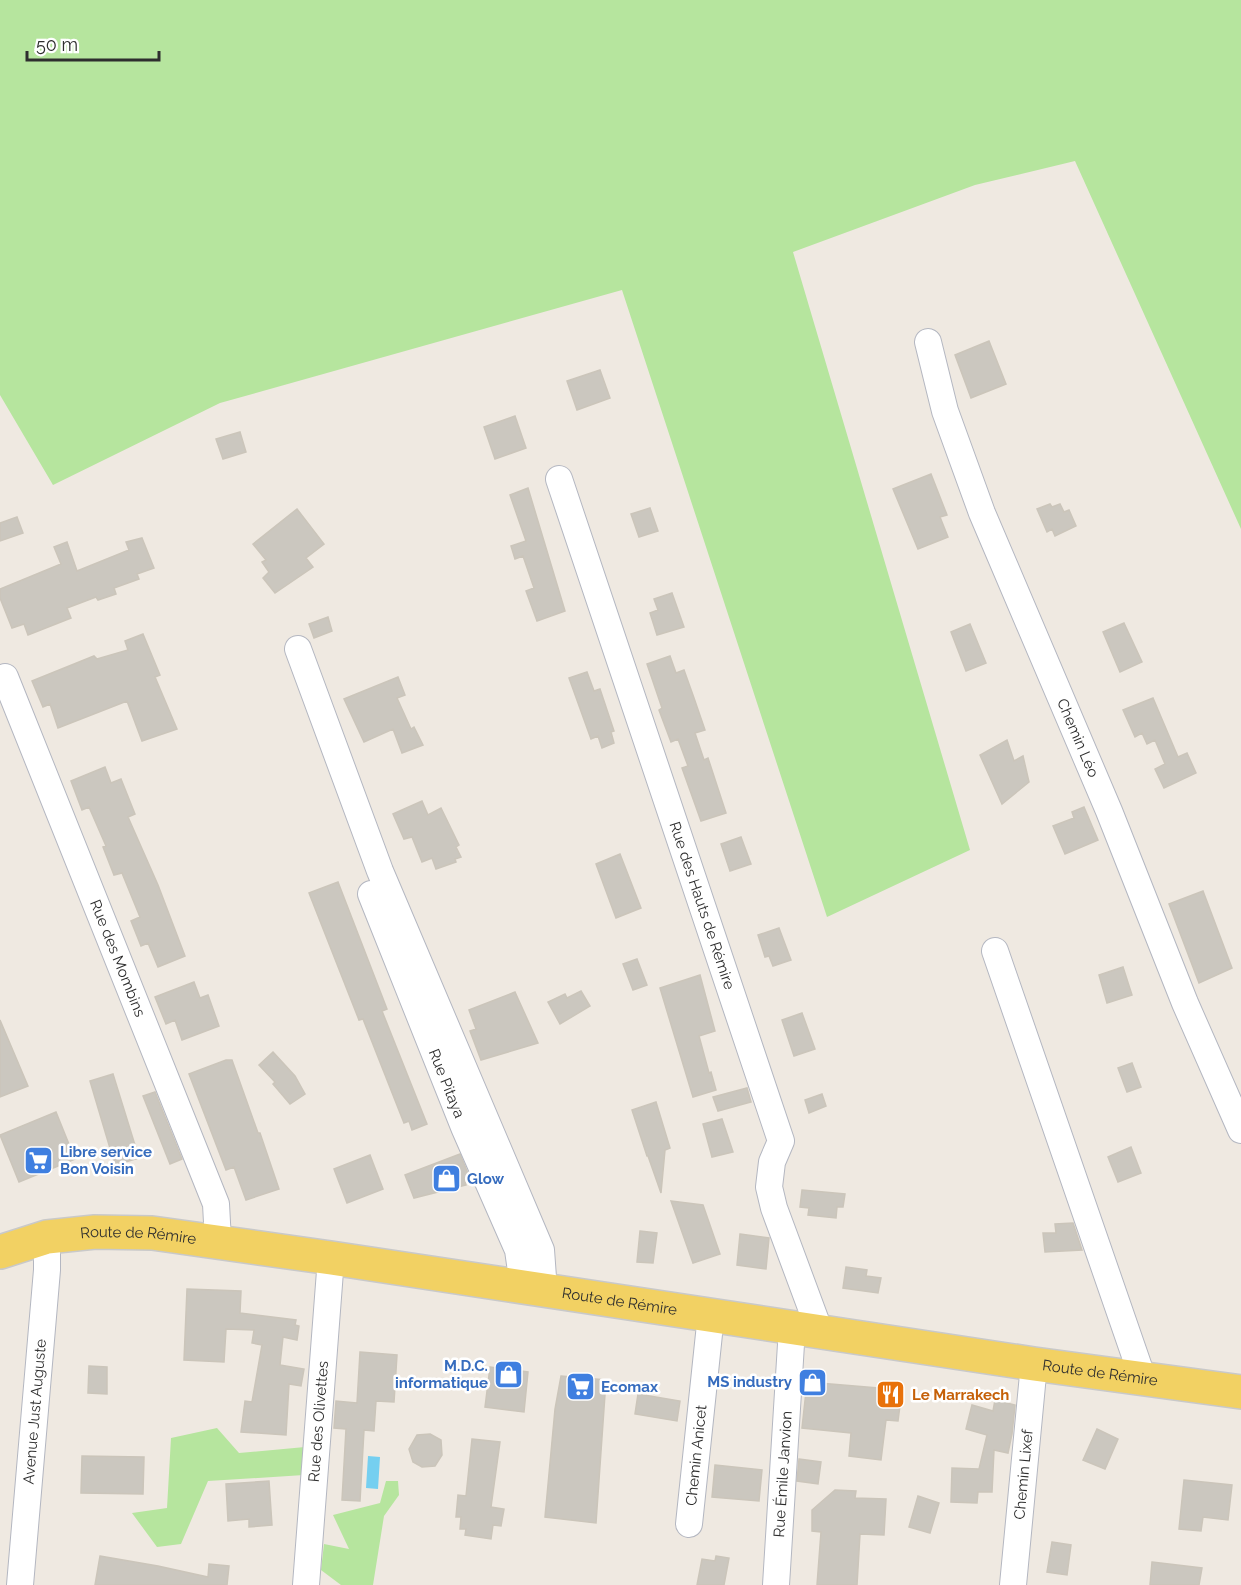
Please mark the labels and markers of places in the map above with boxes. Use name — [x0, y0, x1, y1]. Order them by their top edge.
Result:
place label: Libre service Bon Voisin — [60, 1143, 152, 1178]
supermarket icon: Libre service Bon Voisin — [23, 1145, 55, 1177]
shop icon: Glow — [430, 1163, 462, 1195]
place label: Glow — [467, 1170, 504, 1188]
place label: M.D.C. informatique — [395, 1357, 488, 1392]
shop icon: M.D.C. informatique — [493, 1359, 525, 1391]
shop icon: MS industry — [797, 1366, 829, 1398]
supermarket icon: Ecomax — [564, 1371, 596, 1403]
place label: MS industry — [707, 1373, 793, 1391]
place label: Ecomax — [601, 1378, 658, 1396]
restaurant icon: Le Marrakech — [875, 1379, 907, 1411]
place label: Le Marrakech — [912, 1386, 1009, 1404]

